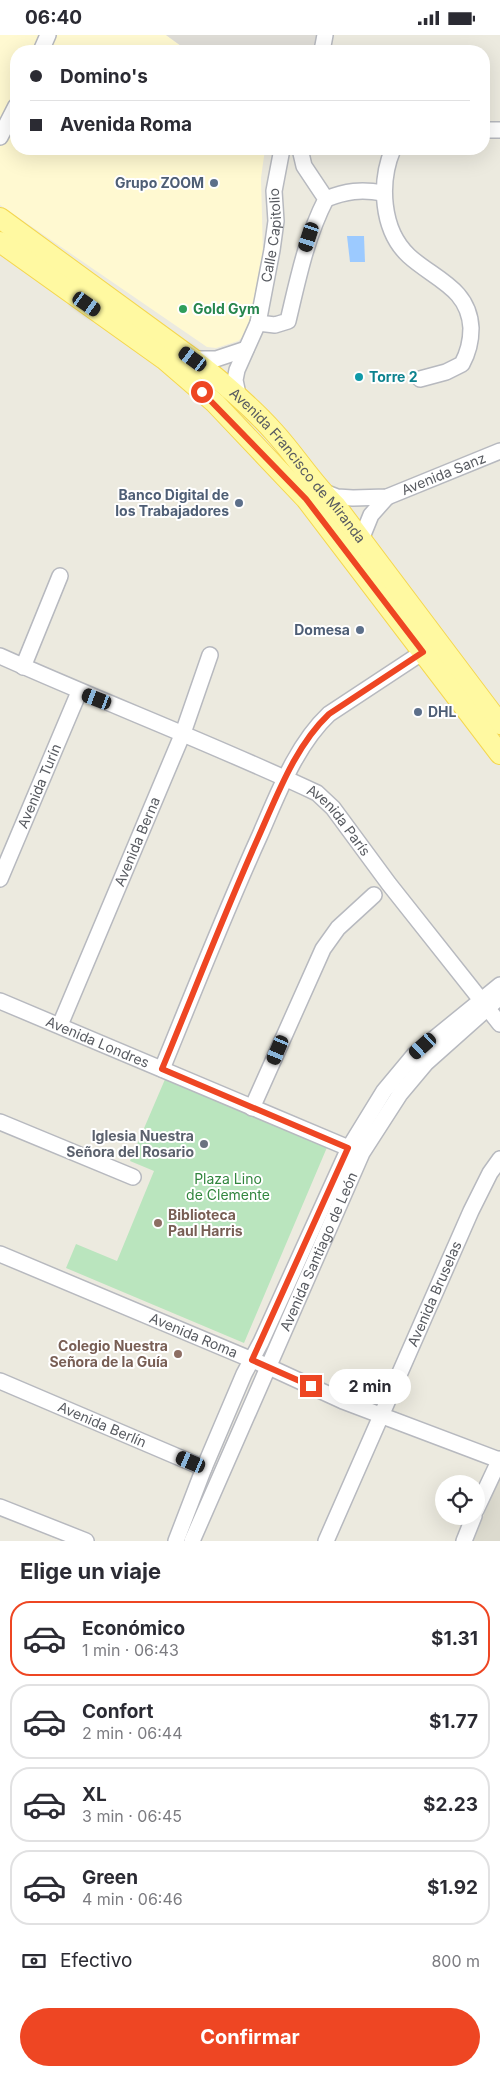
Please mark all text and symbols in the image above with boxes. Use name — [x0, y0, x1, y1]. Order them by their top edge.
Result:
text: 06:40 — [25, 6, 82, 29]
text: Domino's — [60, 65, 148, 88]
text: Avenida Roma — [60, 113, 192, 136]
place label: Grupo ZOOM — [115, 174, 204, 191]
marker: Grupo ZOOM — [208, 177, 220, 189]
street label: Calle Capitolio — [257, 188, 284, 284]
car — [297, 220, 320, 254]
car — [70, 289, 103, 319]
place label: Gold Gym — [193, 300, 260, 317]
marker: Gold Gym — [177, 303, 189, 315]
car — [176, 344, 209, 374]
place label: Torre 2 — [369, 368, 418, 385]
marker: Torre 2 — [353, 371, 365, 383]
route start — [191, 381, 213, 403]
street label: Avenida Francisco de Miranda — [227, 384, 370, 546]
street label: Avenida Sanz — [399, 449, 488, 498]
place label: Banco Digital de los Trabajadores — [115, 486, 229, 519]
marker: Banco Digital de los Trabajadores — [233, 497, 245, 509]
place label: Domesa — [294, 621, 350, 638]
marker: Domesa — [354, 624, 366, 636]
car — [80, 687, 113, 711]
place label: DHL — [428, 703, 457, 720]
marker: DHL — [412, 706, 424, 718]
street label: Avenida Turín — [13, 741, 64, 831]
street label: Avenida París — [304, 781, 374, 859]
street label: Avenida Berna — [110, 794, 163, 889]
street label: Avenida Londres — [44, 1012, 152, 1071]
car — [406, 1030, 439, 1062]
car — [265, 1033, 290, 1067]
place label: Iglesia Nuestra Señora del Rosario — [66, 1127, 194, 1160]
marker: Iglesia Nuestra Señora del Rosario — [198, 1138, 210, 1150]
street label: Avenida Santiago de León — [276, 1169, 361, 1334]
park label: Plaza Lino de Clemente — [186, 1170, 270, 1203]
place label: Biblioteca Paul Harris — [168, 1206, 243, 1239]
marker: Biblioteca Paul Harris — [152, 1217, 164, 1229]
street label: Avenida Bruselas — [404, 1238, 465, 1349]
street label: Avenida Roma — [147, 1309, 240, 1361]
place label: Colegio Nuestra Señora de la Guía — [49, 1337, 168, 1370]
marker: Colegio Nuestra Señora de la Guía — [172, 1348, 184, 1360]
callout: 2 min — [328, 1369, 411, 1403]
route end — [300, 1375, 322, 1397]
text: 2 min — [349, 1376, 391, 1396]
street label: Avenida Berlín — [56, 1398, 149, 1450]
car — [174, 1449, 207, 1475]
map controls — [435, 1475, 485, 1525]
button: locate — [435, 1475, 485, 1525]
text: Elige un viaje — [20, 1558, 161, 1584]
icon: car — [22, 1616, 67, 1661]
text: Económico — [82, 1617, 185, 1640]
text: $1.31 — [431, 1627, 478, 1650]
text: 1 min · 06:43 — [82, 1640, 179, 1660]
icon: car — [22, 1699, 67, 1744]
text: Confort — [82, 1700, 153, 1723]
text: $1.77 — [429, 1710, 478, 1733]
text: 2 min · 06:44 — [82, 1723, 183, 1743]
icon: car — [22, 1782, 67, 1827]
text: XL — [82, 1783, 107, 1806]
text: $2.23 — [423, 1793, 478, 1816]
text: 3 min · 06:45 — [82, 1806, 182, 1826]
icon: car — [22, 1865, 67, 1910]
text: Green — [82, 1866, 138, 1889]
text: $1.92 — [427, 1876, 478, 1899]
text: 4 min · 06:46 — [82, 1889, 183, 1909]
icon: cash — [20, 1947, 48, 1975]
text: Efectivo — [60, 1949, 132, 1972]
text: 800 m — [431, 1951, 480, 1971]
button: Confirmar — [20, 2008, 480, 2066]

